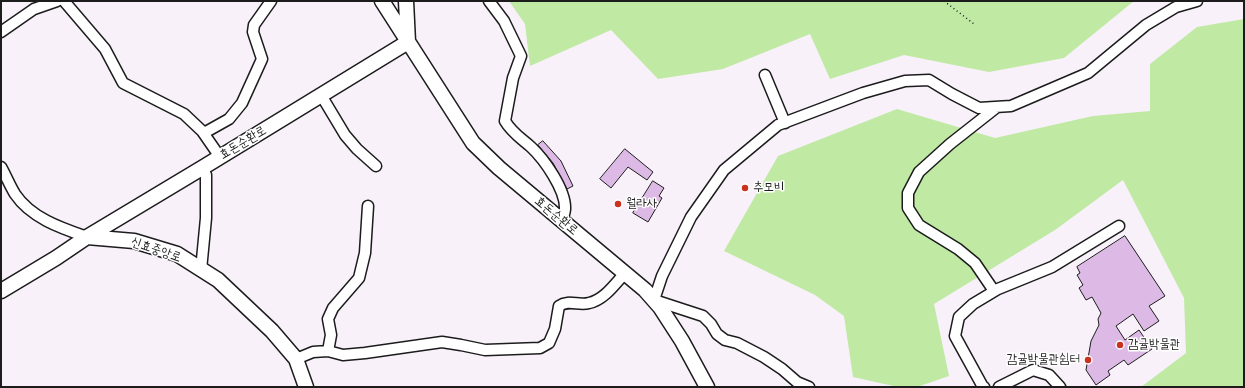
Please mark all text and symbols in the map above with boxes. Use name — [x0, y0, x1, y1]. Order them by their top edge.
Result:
street label: 효돈순환로 — [217, 123, 269, 163]
place label: 추모비 — [753, 180, 784, 196]
marker: 추모비 — [740, 183, 750, 193]
street label: 효돈순환로 — [531, 193, 581, 239]
place label: 월라사 — [626, 196, 657, 212]
marker: 월라사 — [613, 199, 623, 209]
street label: 신효중앙로 — [129, 234, 183, 266]
place label: 감귤박물관 — [1128, 337, 1180, 353]
marker: 감귤박물관 — [1115, 340, 1125, 350]
place label: 감귤박물관쉼터 — [1007, 352, 1080, 368]
marker: 감귤박물관쉼터 — [1083, 355, 1093, 365]

